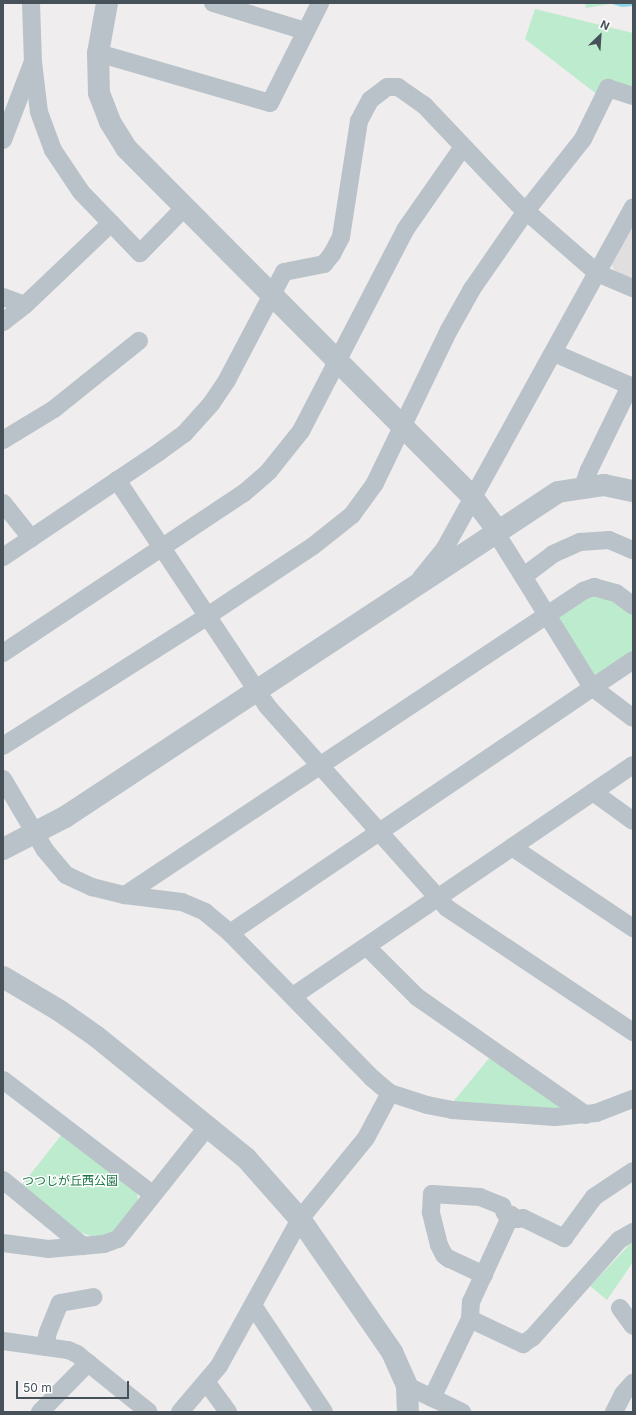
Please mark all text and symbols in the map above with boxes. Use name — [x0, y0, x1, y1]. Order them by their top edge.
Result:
north arrow — [580, 16, 620, 56]
text: N — [598, 17, 612, 33]
park label: つつじが丘西公園 — [22, 1174, 118, 1188]
scale bar — [18, 1373, 131, 1399]
text: 50 m — [23, 1380, 52, 1395]

